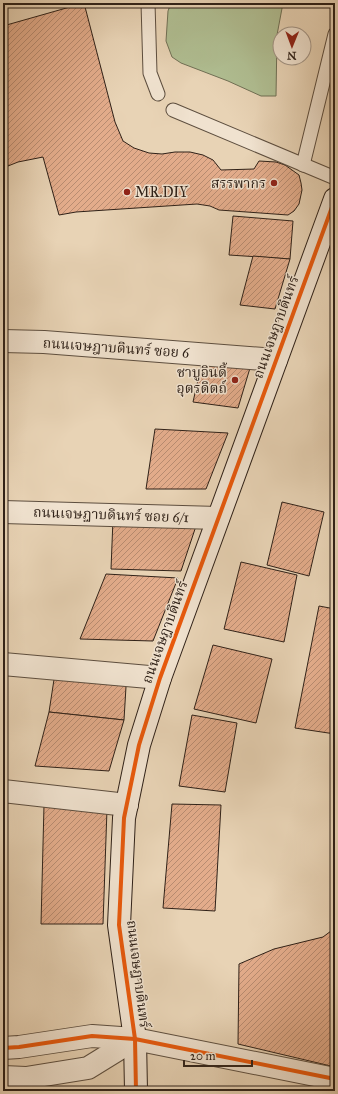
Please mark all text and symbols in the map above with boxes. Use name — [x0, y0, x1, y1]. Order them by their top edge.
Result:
north arrow — [272, 26, 312, 66]
text: N — [286, 49, 297, 62]
place label: สรรพากร — [211, 175, 266, 192]
marker: สรรพากร — [269, 178, 279, 188]
place label: MR.DIY — [135, 184, 189, 201]
marker: MR.DIY — [122, 187, 132, 197]
street label: ถนนเจษฎาบดินทร์ — [249, 272, 303, 381]
street label: ถนนเจษฎาบดินทร์ ซอย 6 — [42, 333, 191, 362]
place label: ชาบูอินดี้ อุตรดิตถ์ — [177, 362, 228, 397]
marker: ชาบูอินดี้ อุตรดิตถ์ — [230, 375, 240, 385]
street label: ถนนเจษฎาบดินทร์ ซอย 6/1 — [33, 503, 190, 526]
street label: ถนนเจษฎาบดินทร์ — [138, 577, 192, 686]
street label: ถนนเจษฎาบดินทร์ — [123, 919, 154, 1030]
scale bar — [184, 1042, 252, 1068]
text: 20 m — [190, 1049, 216, 1063]

